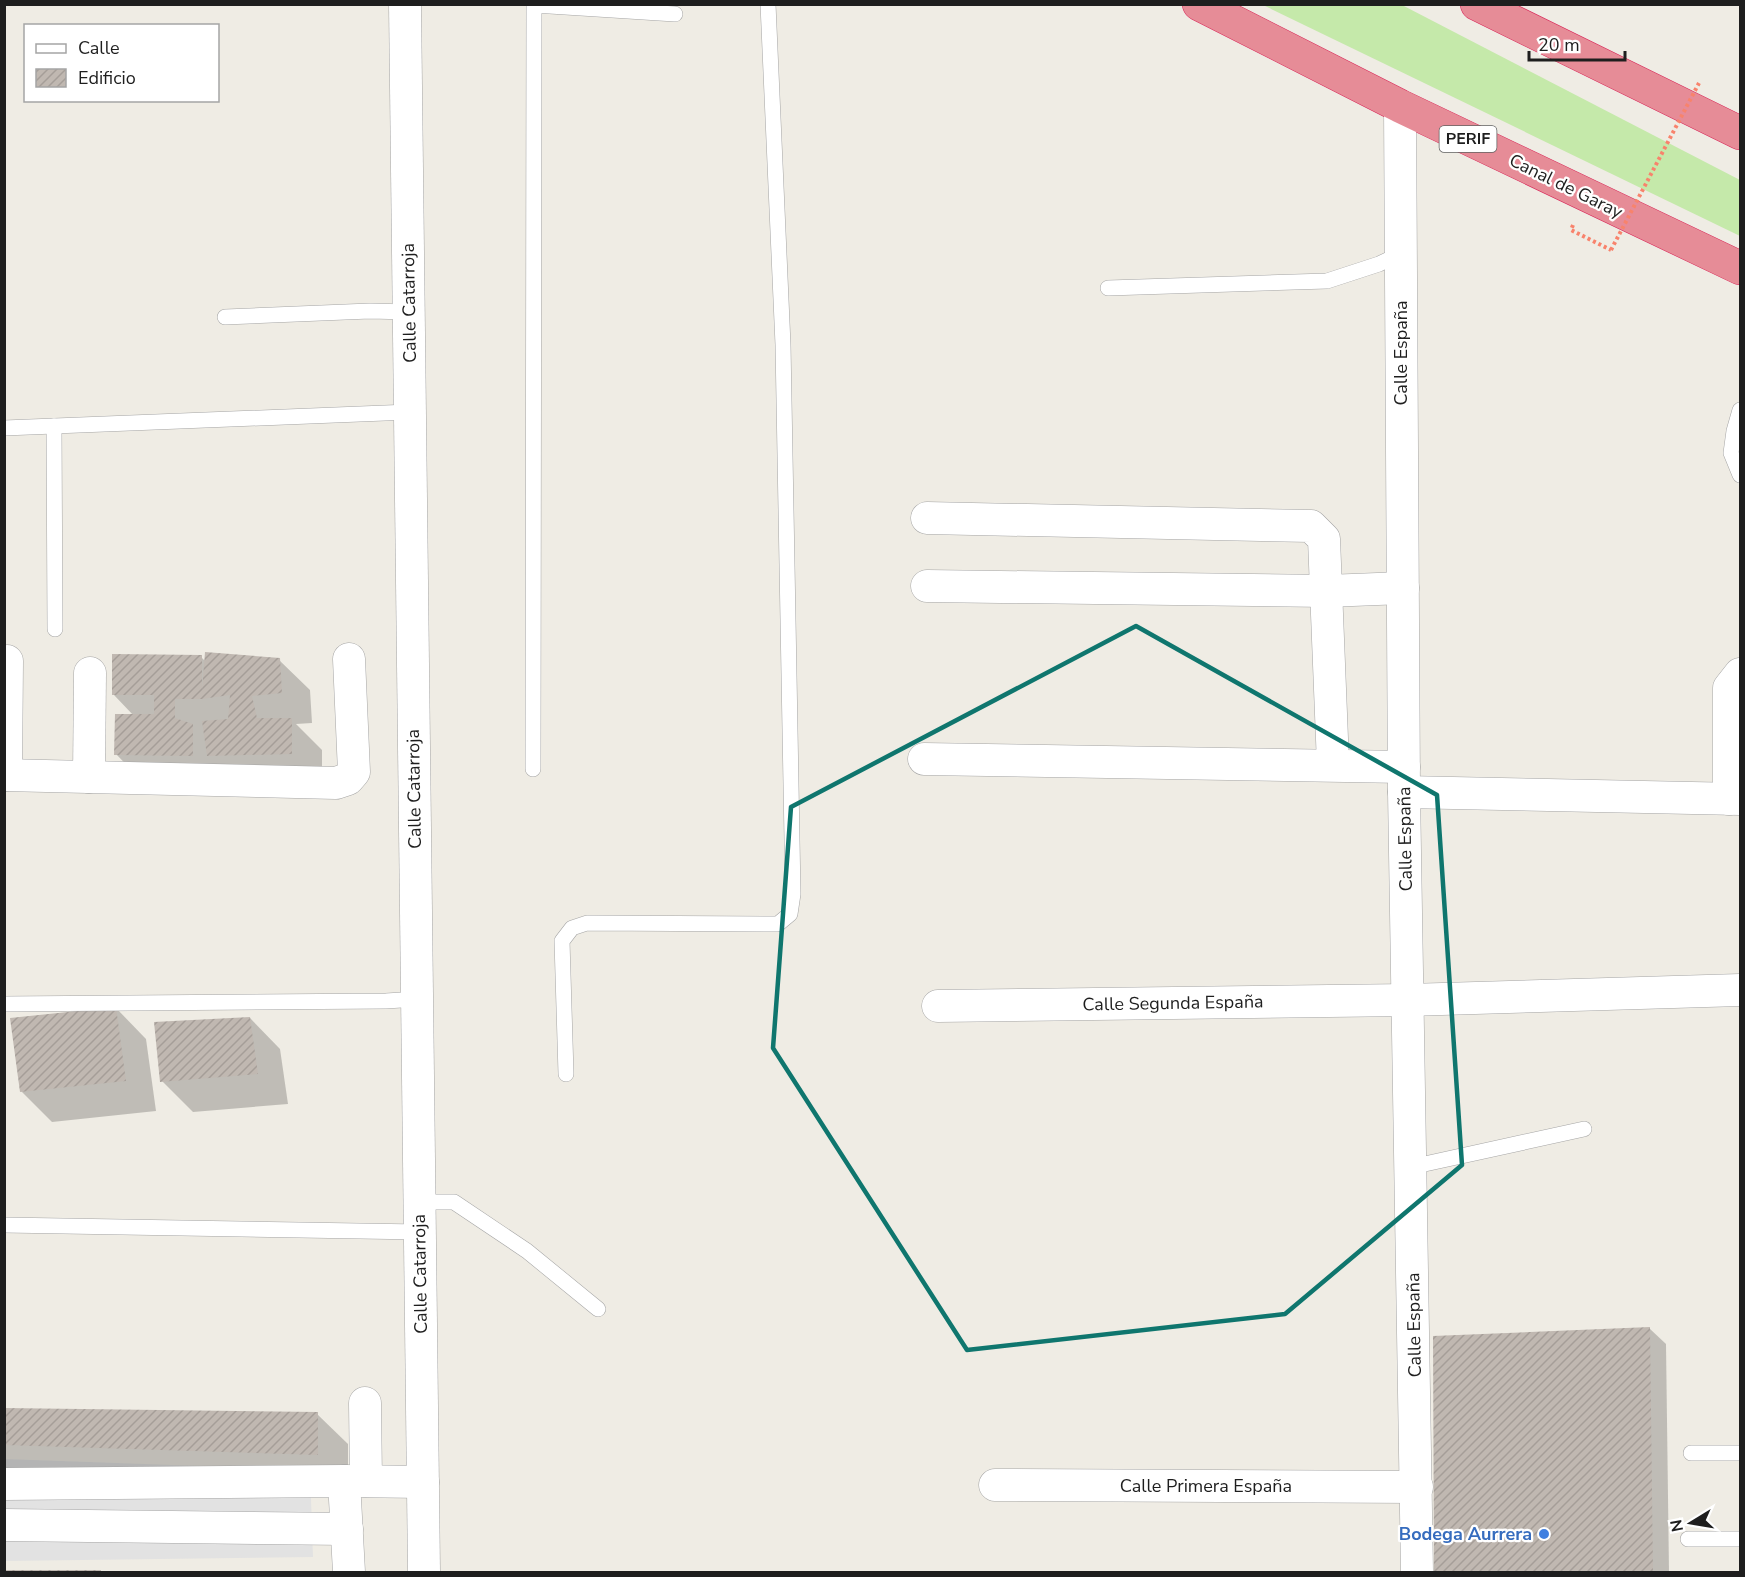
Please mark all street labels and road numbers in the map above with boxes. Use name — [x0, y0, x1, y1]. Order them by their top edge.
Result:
road number: PERIF — [1440, 126, 1496, 152]
street label: Canal de Garay — [1505, 148, 1627, 224]
street label: Calle Catarroja — [396, 243, 422, 363]
street label: Calle España — [1389, 301, 1413, 405]
street label: Calle Catarroja — [401, 729, 427, 849]
street label: Calle España — [1392, 786, 1418, 892]
street label: Calle Segunda España — [1082, 989, 1264, 1017]
street label: Calle Catarroja — [407, 1214, 433, 1334]
street label: Calle España — [1401, 1272, 1427, 1378]
street label: Calle Primera España — [1120, 1474, 1292, 1498]

